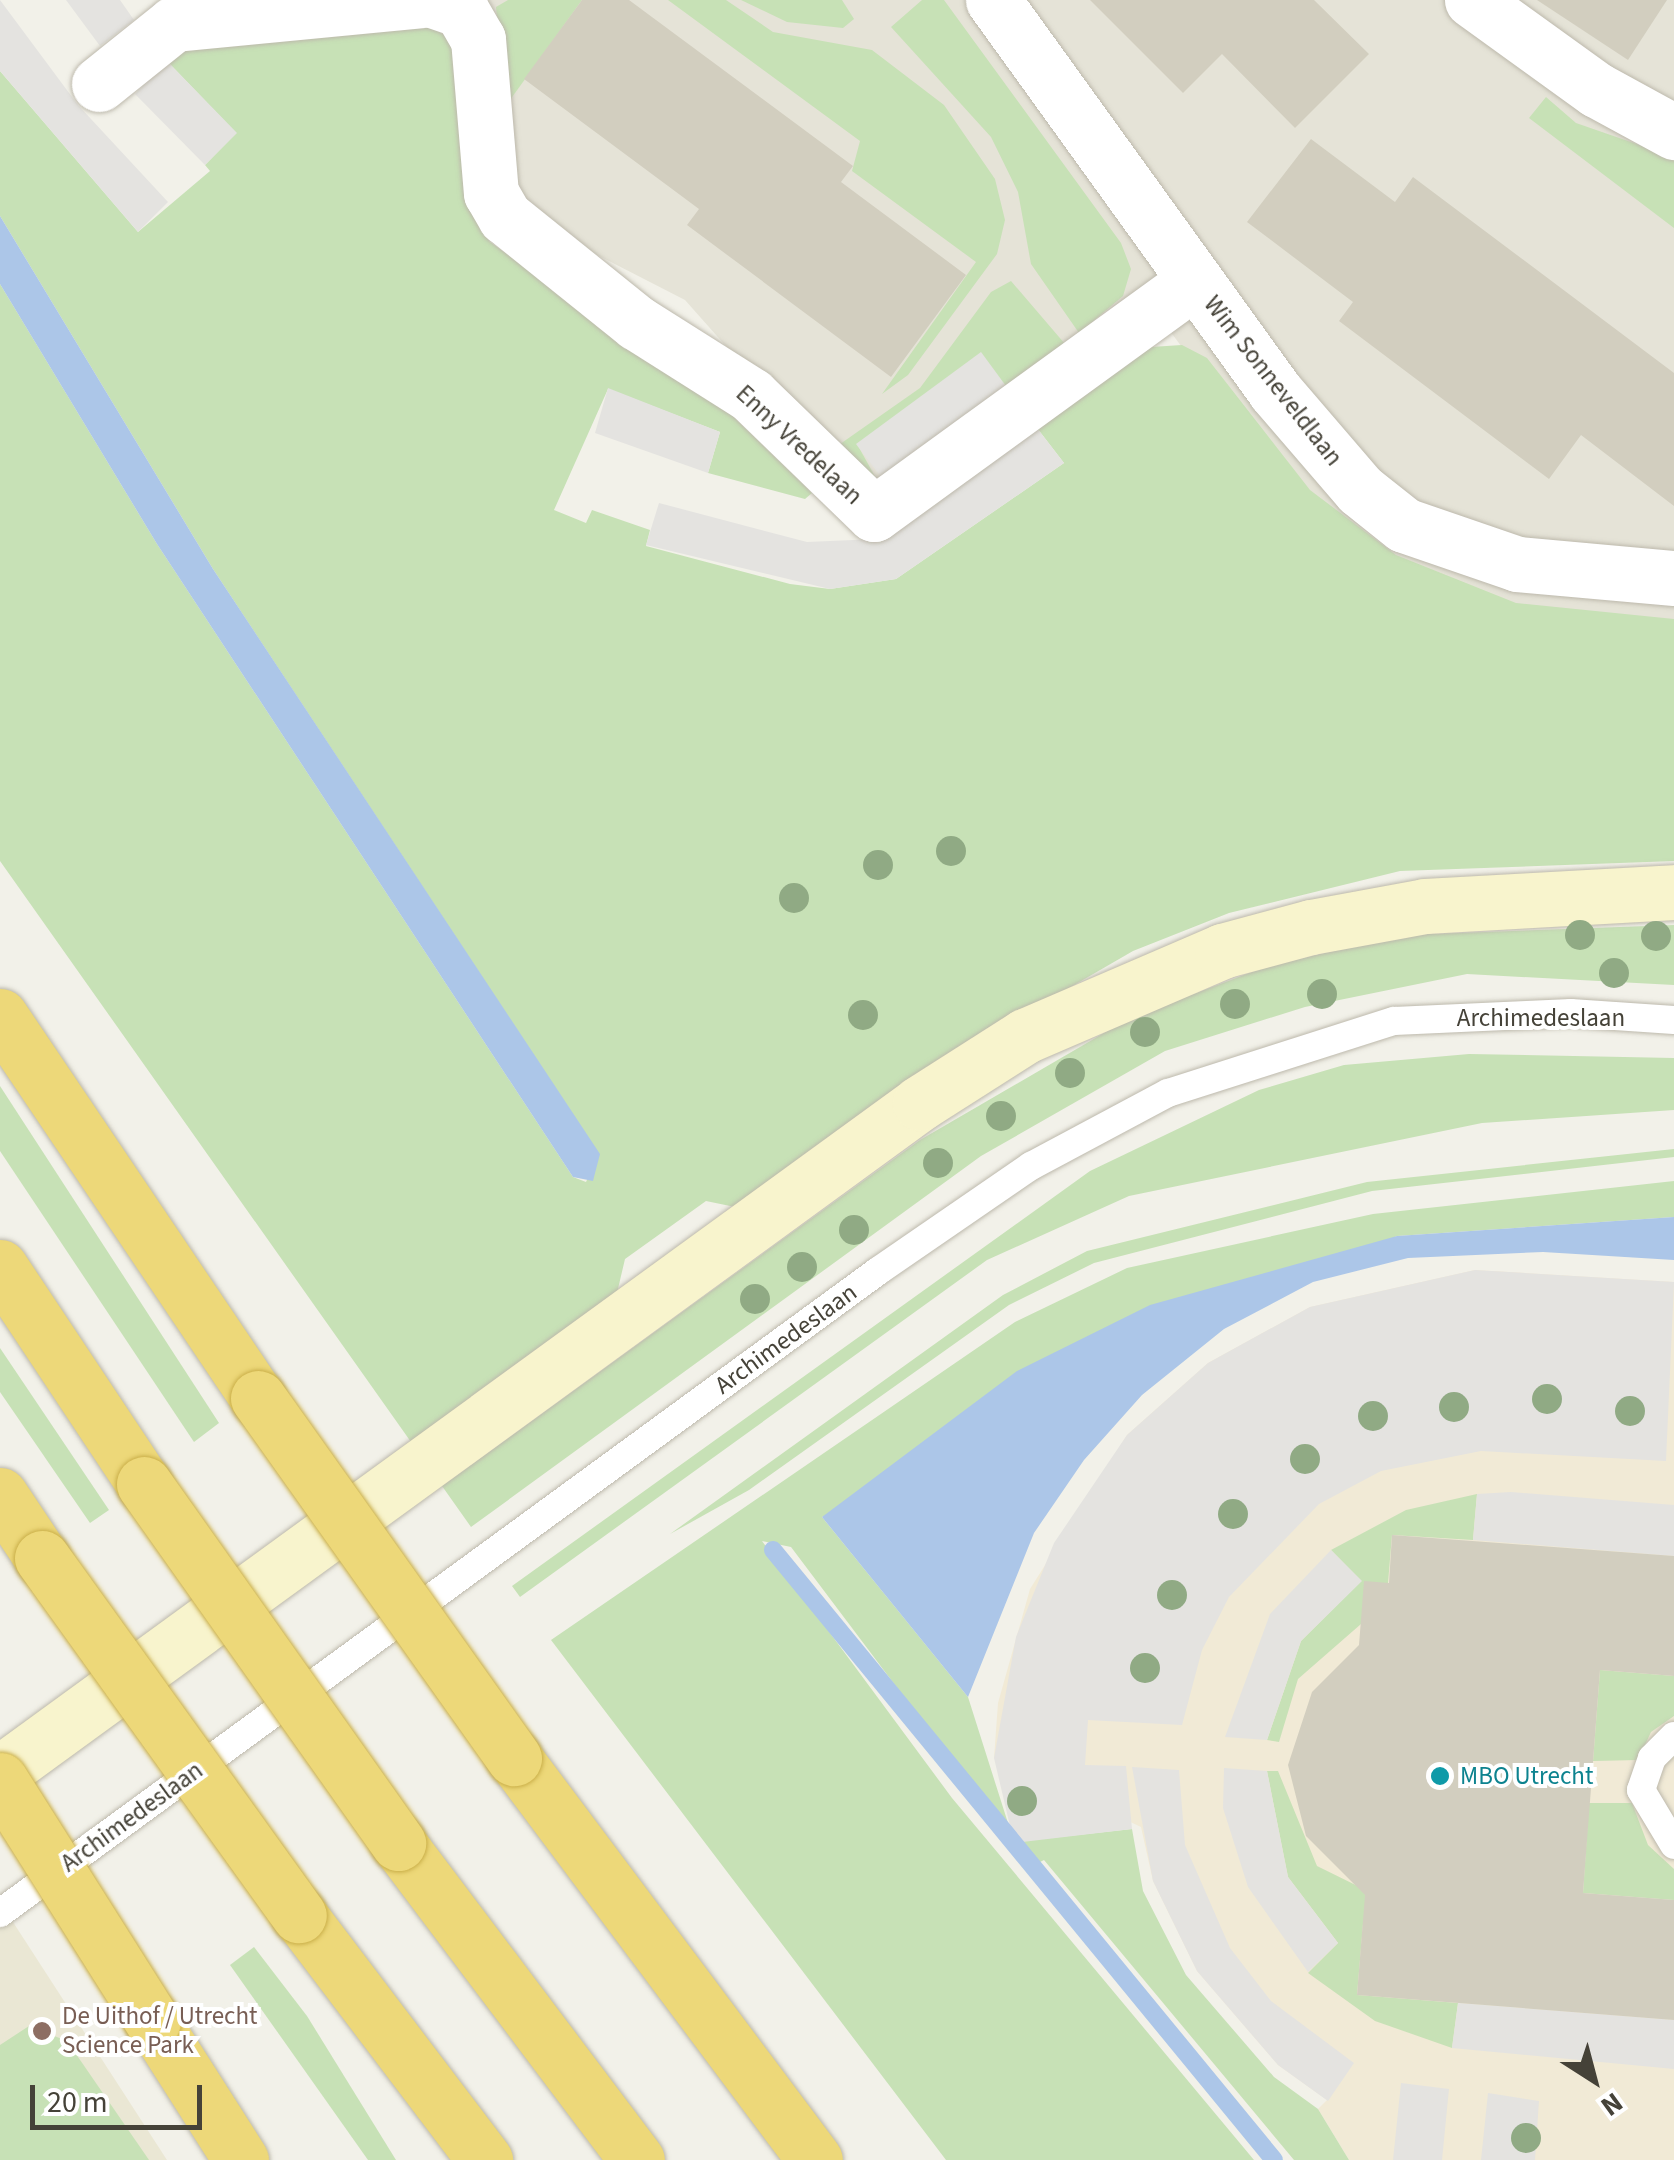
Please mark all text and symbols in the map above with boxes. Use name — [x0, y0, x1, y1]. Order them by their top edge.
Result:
street label: Wim Sonneveldlaan — [1197, 290, 1349, 472]
street label: Enny Vredelaan — [730, 379, 868, 511]
street label: Archimedeslaan — [1457, 1003, 1625, 1033]
street label: Archimedeslaan — [709, 1277, 863, 1401]
street label: Archimedeslaan — [55, 1755, 209, 1879]
place label: MBO Utrecht — [1460, 1761, 1593, 1791]
marker: MBO Utrecht — [1429, 1765, 1451, 1787]
place label: De Uithof / Utrecht Science Park — [62, 2002, 257, 2061]
marker: De Uithof / Utrecht Science Park — [31, 2020, 53, 2042]
north arrow — [1544, 2030, 1644, 2130]
scale bar — [35, 2065, 208, 2127]
text: 20 m — [47, 2081, 108, 2124]
text: N — [1592, 2083, 1631, 2126]

